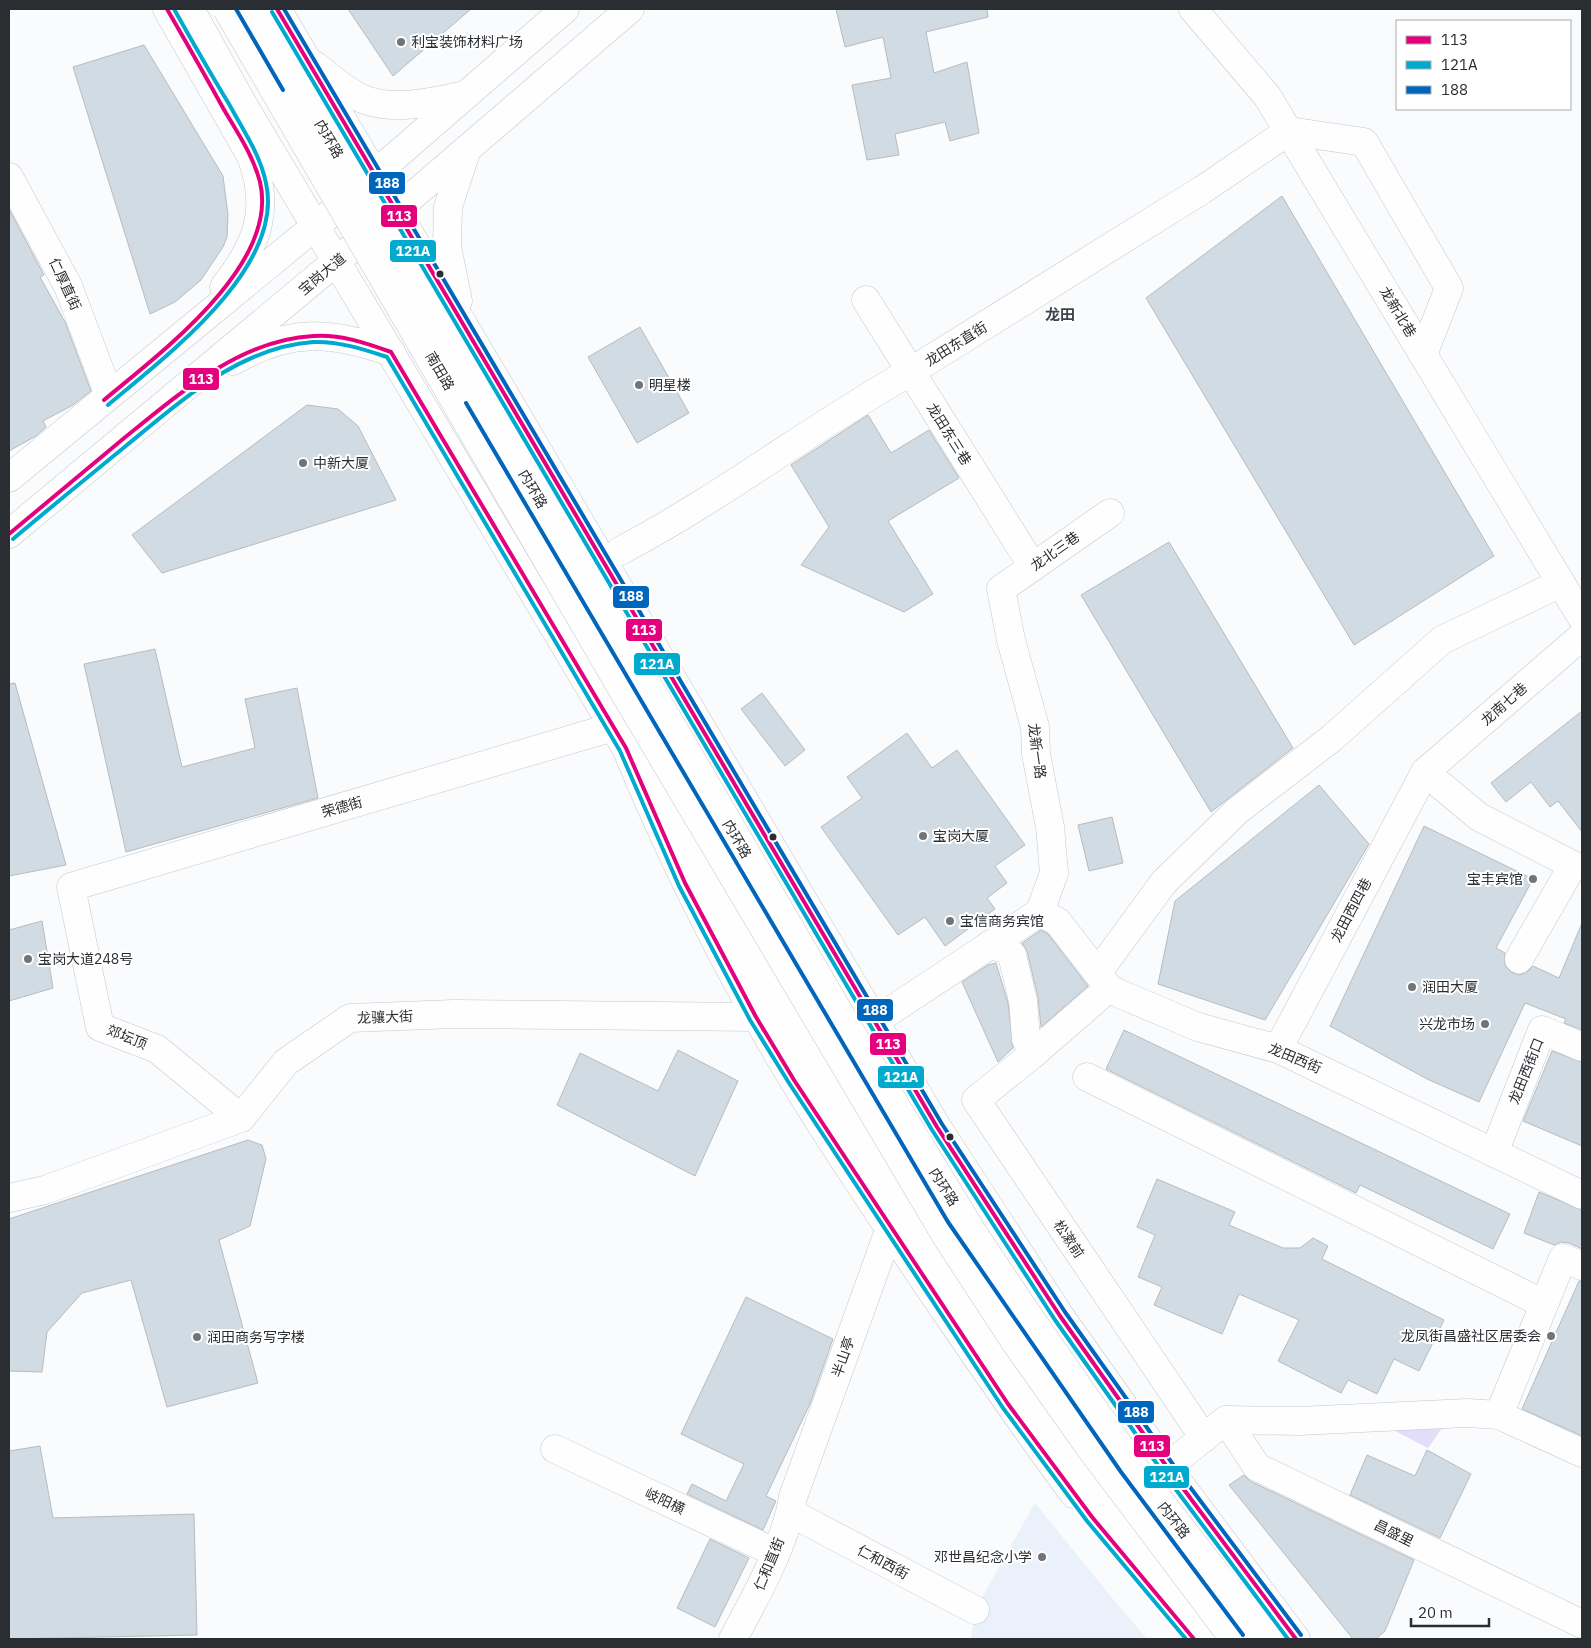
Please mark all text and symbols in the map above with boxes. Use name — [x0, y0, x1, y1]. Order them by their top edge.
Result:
legend — [1396, 20, 1571, 110]
text: 113 — [1441, 30, 1468, 49]
place label: 利宝装饰材料广场 — [411, 33, 523, 51]
marker: 利宝装饰材料广场 — [395, 36, 407, 48]
text: 121A — [1441, 55, 1478, 74]
text: 188 — [1441, 80, 1468, 99]
street label: 内环路 — [311, 116, 347, 162]
line badge: 188 — [368, 171, 406, 195]
text: 188 — [374, 174, 400, 192]
line badge: 113 — [380, 204, 418, 228]
text: 113 — [386, 207, 412, 225]
line badge: 121A — [389, 239, 437, 263]
text: 121A — [396, 242, 431, 260]
street label: 宝岗大道 — [295, 249, 349, 299]
street label: 仁厚直街 — [45, 255, 85, 313]
unlabelled marker — [435, 269, 445, 279]
street label: 龙新北巷 — [1376, 283, 1420, 341]
district label: 龙田 — [1045, 305, 1075, 324]
street label: 龙田东直街 — [922, 318, 990, 370]
street label: 南田路 — [422, 348, 458, 394]
line badge: 113 — [182, 367, 220, 391]
text: 113 — [188, 370, 214, 388]
place label: 明星楼 — [649, 376, 691, 394]
marker: 明星楼 — [633, 379, 645, 391]
street label: 龙田东三巷 — [923, 400, 975, 468]
place label: 中新大厦 — [313, 454, 369, 472]
marker: 中新大厦 — [297, 457, 309, 469]
street label: 内环路 — [515, 466, 551, 512]
street label: 龙北三巷 — [1027, 528, 1083, 574]
line badge: 188 — [612, 585, 650, 609]
text: 188 — [618, 587, 644, 605]
line badge: 113 — [625, 618, 663, 642]
text: 113 — [631, 621, 657, 639]
line badge: 121A — [633, 652, 681, 676]
text: 121A — [640, 655, 675, 673]
street label: 龙南七巷 — [1477, 679, 1531, 729]
street label: 龙新一路 — [1024, 722, 1050, 780]
street label: 荣德街 — [319, 793, 365, 821]
street label: 内环路 — [719, 816, 755, 862]
place label: 宝岗大厦 — [933, 827, 989, 845]
marker: 宝岗大厦 — [917, 830, 929, 842]
unlabelled marker — [768, 832, 778, 842]
place label: 宝丰宾馆 — [1467, 870, 1523, 888]
marker: 宝丰宾馆 — [1527, 873, 1539, 885]
street label: 龙田西四巷 — [1327, 875, 1375, 945]
place label: 宝信商务宾馆 — [960, 912, 1044, 930]
marker: 宝信商务宾馆 — [944, 915, 956, 927]
place label: 宝岗大道248号 — [38, 950, 133, 968]
marker: 宝岗大道248号 — [22, 953, 34, 965]
place label: 润田大厦 — [1422, 978, 1478, 996]
marker: 润田大厦 — [1406, 981, 1418, 993]
line badge: 188 — [856, 998, 894, 1022]
text: 188 — [862, 1001, 888, 1019]
street label: 龙骧大街 — [357, 1007, 413, 1027]
place label: 兴龙市场 — [1419, 1015, 1475, 1033]
marker: 兴龙市场 — [1479, 1018, 1491, 1030]
street label: 郊坛顶 — [104, 1021, 150, 1053]
line badge: 113 — [869, 1032, 907, 1056]
text: 113 — [875, 1035, 901, 1053]
street label: 龙田西街口 — [1505, 1035, 1547, 1107]
street label: 龙田西街 — [1266, 1039, 1324, 1077]
line badge: 121A — [877, 1065, 925, 1089]
text: 121A — [884, 1068, 919, 1086]
unlabelled marker — [945, 1132, 955, 1142]
street label: 内环路 — [925, 1164, 963, 1210]
street label: 松漱前 — [1050, 1217, 1088, 1261]
place label: 龙凤街昌盛社区居委会 — [1401, 1327, 1541, 1345]
place label: 润田商务写字楼 — [207, 1328, 305, 1346]
marker: 龙凤街昌盛社区居委会 — [1545, 1330, 1557, 1342]
marker: 润田商务写字楼 — [191, 1331, 203, 1343]
street label: 半山亭 — [828, 1334, 858, 1380]
line badge: 188 — [1117, 1400, 1155, 1424]
text: 188 — [1123, 1403, 1149, 1421]
line badge: 113 — [1133, 1434, 1171, 1458]
text: 113 — [1139, 1437, 1165, 1455]
line badge: 121A — [1143, 1465, 1190, 1489]
text: 121A — [1150, 1468, 1185, 1486]
street label: 岐阳横 — [642, 1484, 689, 1518]
street label: 内环路 — [1154, 1498, 1194, 1542]
street label: 昌盛里 — [1371, 1516, 1417, 1550]
street label: 仁和直街 — [750, 1535, 788, 1593]
street label: 仁和西街 — [854, 1541, 912, 1583]
place label: 邓世昌纪念小学 — [934, 1548, 1032, 1566]
marker: 邓世昌纪念小学 — [1036, 1551, 1048, 1563]
scale bar — [1411, 1596, 1488, 1628]
text: 20 m — [1418, 1603, 1453, 1622]

